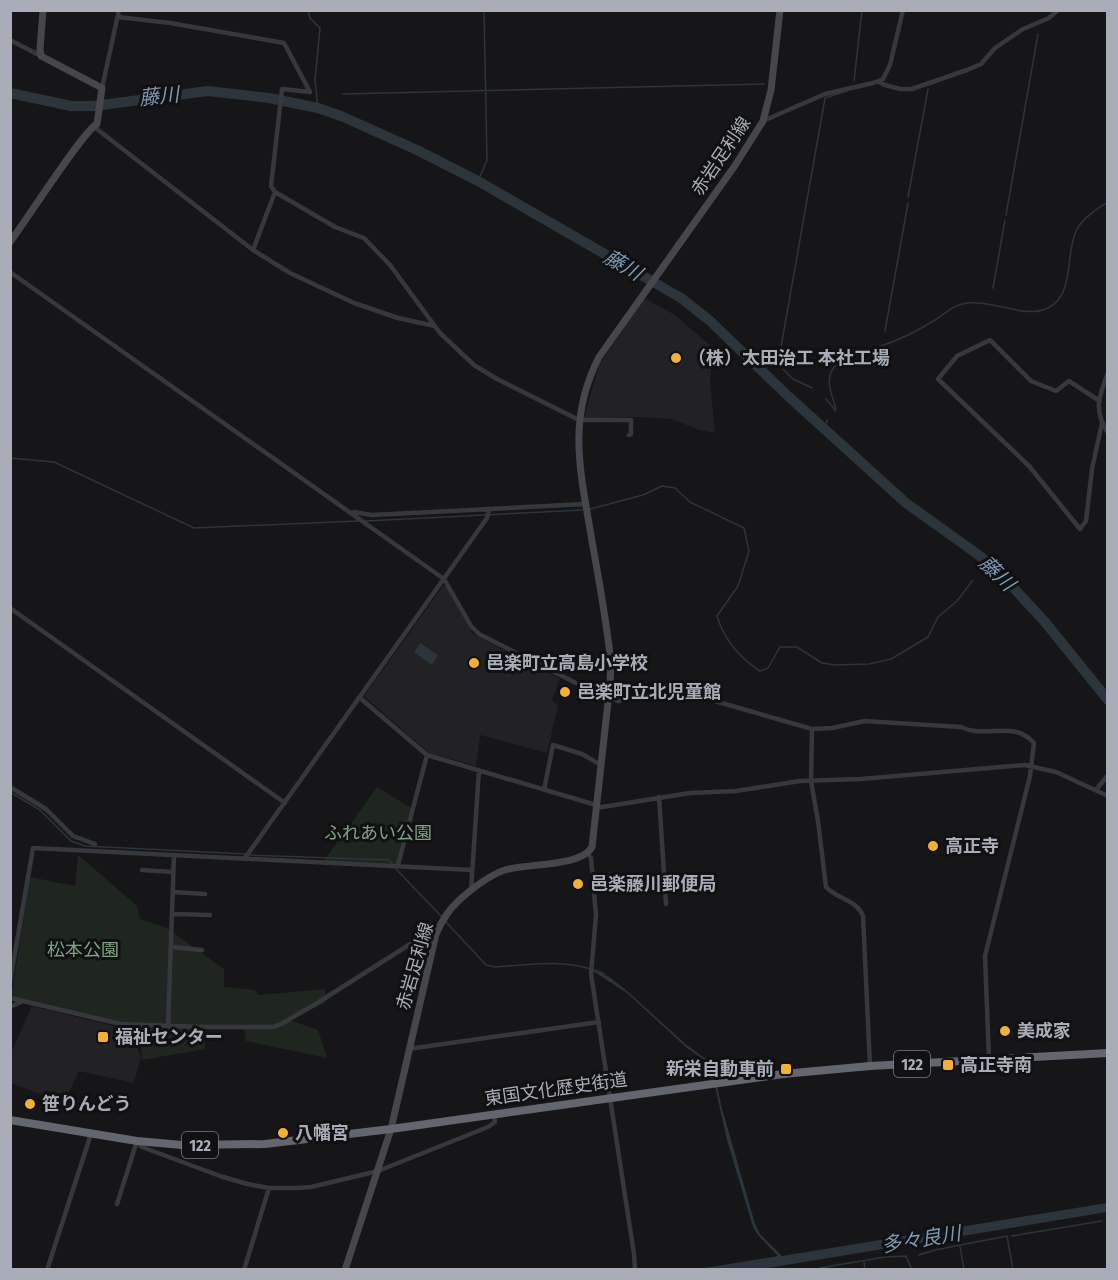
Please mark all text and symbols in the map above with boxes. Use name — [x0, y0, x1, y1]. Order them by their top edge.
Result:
water label: 藤川 — [138, 82, 182, 110]
street label: 赤岩足利線 — [687, 113, 755, 199]
water label: 藤川 — [600, 245, 648, 286]
place label: （株）太田治工 本社工場 — [688, 347, 890, 369]
marker: （株）太田治工 本社工場 — [669, 351, 683, 365]
water label: 藤川 — [974, 550, 1021, 597]
place label: 邑楽町立高島小学校 — [486, 652, 648, 674]
marker: 邑楽町立高島小学校 — [467, 656, 481, 670]
place label: 邑楽町立北児童館 — [577, 681, 721, 703]
marker: 邑楽町立北児童館 — [558, 685, 572, 699]
park label: ふれあい公園 — [324, 822, 432, 844]
place label: 高正寺 — [945, 835, 999, 857]
marker: 高正寺 — [926, 839, 940, 853]
place label: 邑楽藤川郵便局 — [590, 873, 716, 895]
marker: 邑楽藤川郵便局 — [571, 877, 585, 891]
street label: 赤岩足利線 — [392, 920, 438, 1012]
park label: 松本公園 — [47, 939, 119, 961]
place label: 美成家 — [1017, 1020, 1071, 1042]
marker: 美成家 — [998, 1024, 1012, 1038]
place label: 福祉センター — [115, 1026, 223, 1048]
marker: 福祉センター — [96, 1030, 110, 1044]
road number: 122 — [894, 1051, 930, 1077]
place label: 高正寺南 — [960, 1054, 1032, 1076]
place label: 新栄自動車前 — [666, 1058, 774, 1080]
marker: 高正寺南 — [941, 1058, 955, 1072]
marker: 新栄自動車前 — [779, 1062, 793, 1076]
street label: 東国文化歴史街道 — [483, 1068, 629, 1110]
place label: 笹りんどう — [42, 1093, 131, 1115]
marker: 笹りんどう — [23, 1097, 37, 1111]
place label: 八幡宮 — [295, 1122, 349, 1144]
marker: 八幡宮 — [276, 1126, 290, 1140]
road number: 122 — [182, 1132, 218, 1158]
water label: 多々良川 — [880, 1221, 964, 1257]

